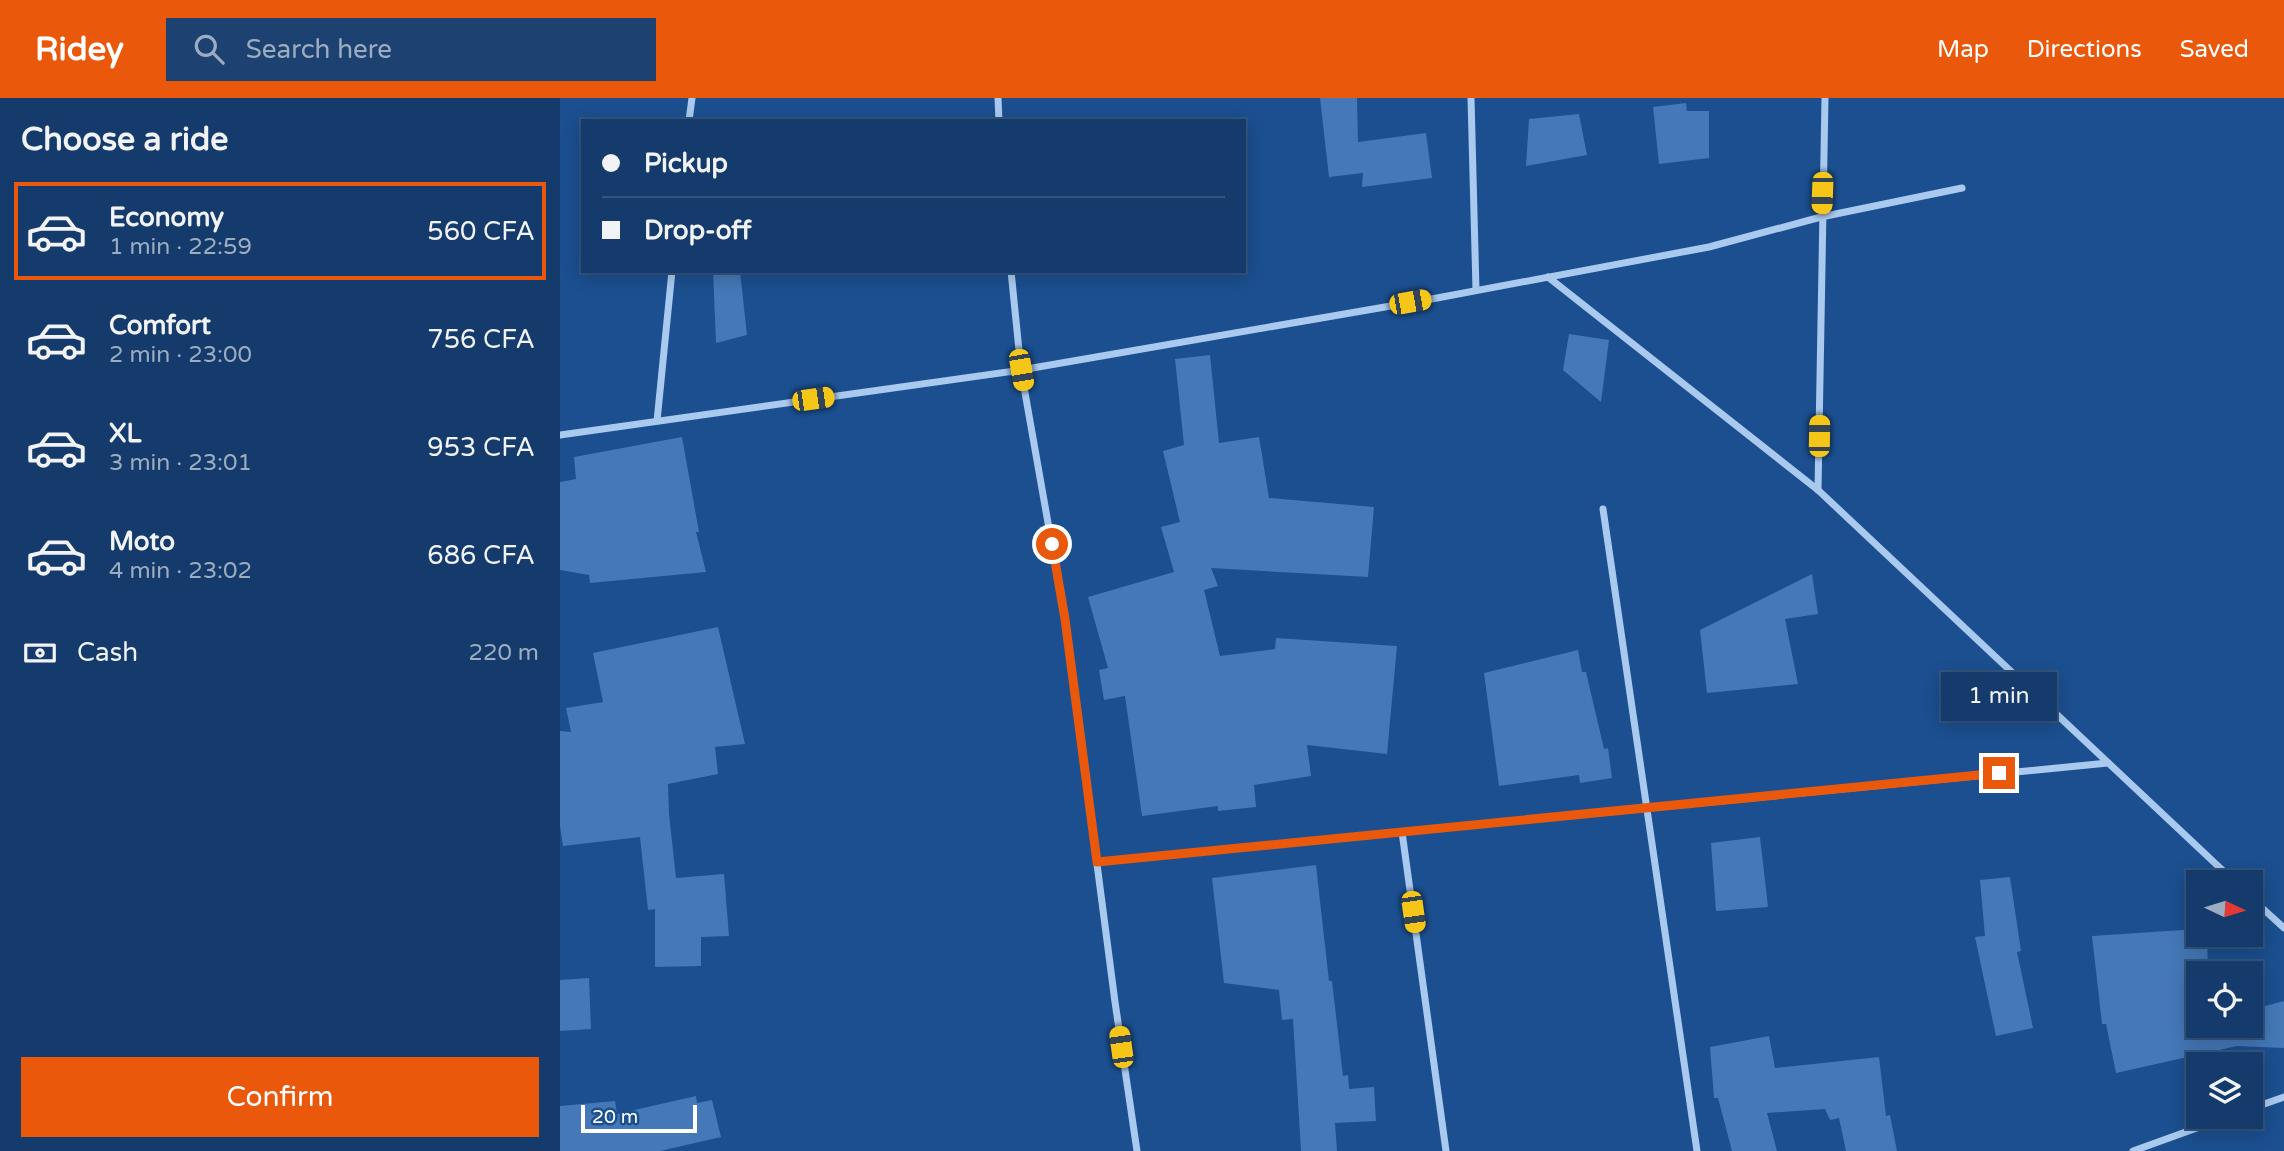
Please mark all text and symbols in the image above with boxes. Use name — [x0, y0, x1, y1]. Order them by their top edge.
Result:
search box — [166, 18, 656, 81]
text: Ridey — [35, 30, 124, 69]
icon: search — [190, 30, 228, 68]
text: Search here — [246, 34, 392, 65]
text: Map — [1937, 35, 1989, 64]
text: Directions — [2027, 35, 2142, 64]
text: Saved — [2180, 35, 2249, 64]
text: Choose a ride — [21, 121, 228, 159]
text: Pickup — [644, 148, 728, 179]
car — [1811, 172, 1834, 214]
icon: car — [25, 200, 88, 263]
text: Economy — [109, 202, 224, 233]
text: Drop-off — [644, 215, 751, 246]
text: 560 CFA — [427, 216, 535, 247]
text: 1 min · 22:59 — [109, 233, 252, 261]
car — [1388, 288, 1433, 316]
icon: car — [25, 308, 88, 371]
text: Comfort — [109, 310, 211, 341]
text: 756 CFA — [427, 324, 535, 355]
text: 2 min · 23:00 — [109, 341, 252, 369]
car — [1008, 347, 1035, 393]
car — [791, 386, 836, 412]
car — [1809, 415, 1830, 457]
icon: car — [25, 416, 88, 479]
text: XL — [109, 418, 141, 449]
text: 953 CFA — [427, 432, 535, 463]
text: 3 min · 23:01 — [109, 449, 252, 477]
icon: car — [25, 524, 88, 587]
text: Moto — [109, 526, 175, 557]
route start — [1036, 528, 1068, 560]
text: 686 CFA — [427, 540, 535, 571]
text: 4 min · 23:02 — [109, 557, 252, 585]
icon: cash — [21, 634, 59, 672]
text: Cash — [77, 637, 138, 668]
text: 220 m — [469, 639, 539, 667]
callout: 1 min — [1941, 672, 2057, 720]
text: 1 min — [1968, 682, 2030, 710]
route end — [1983, 757, 2015, 789]
north arrow — [2186, 870, 2263, 947]
map controls — [2186, 870, 2263, 1129]
car — [1400, 890, 1427, 934]
button: locate — [2186, 961, 2263, 1038]
car — [1108, 1025, 1135, 1069]
button: layers — [2186, 1052, 2263, 1129]
button: Confirm — [21, 1057, 539, 1137]
scale bar — [581, 1102, 696, 1134]
text: 20 m — [592, 1106, 638, 1128]

